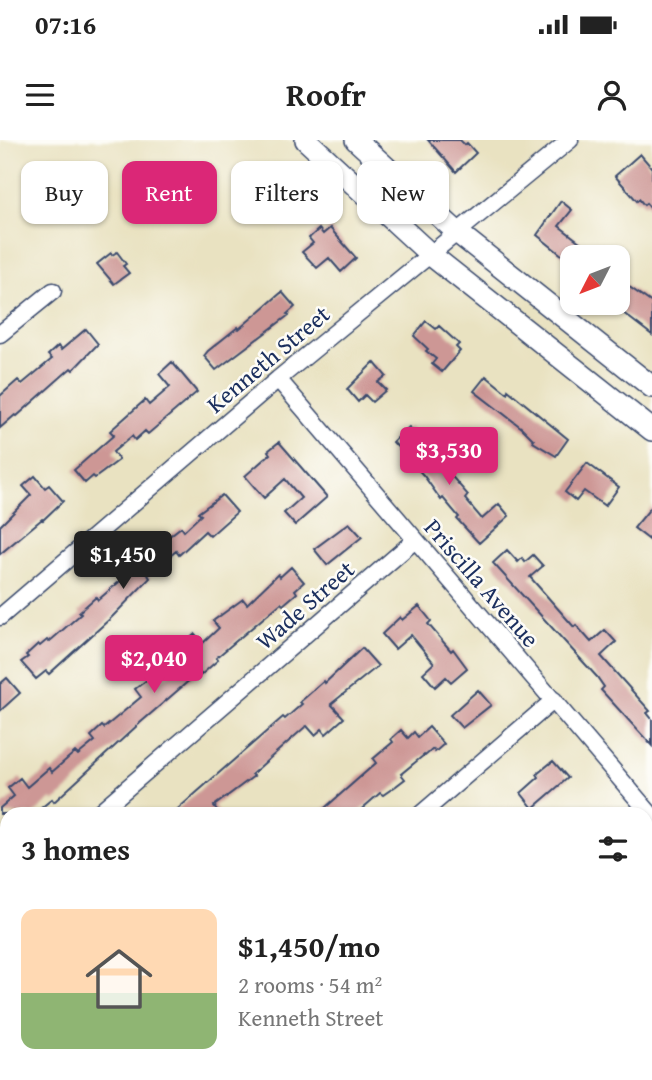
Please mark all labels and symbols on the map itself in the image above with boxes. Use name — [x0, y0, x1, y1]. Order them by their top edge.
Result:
north arrow — [560, 245, 630, 315]
street label: Kenneth Street — [199, 297, 338, 421]
pin: $3,530 — [392, 428, 506, 487]
street label: Priscilla Avenue — [416, 511, 548, 655]
pin: $1,450 — [66, 532, 180, 591]
street label: Wade Street — [248, 552, 362, 658]
pin: $2,040 — [97, 636, 211, 695]

